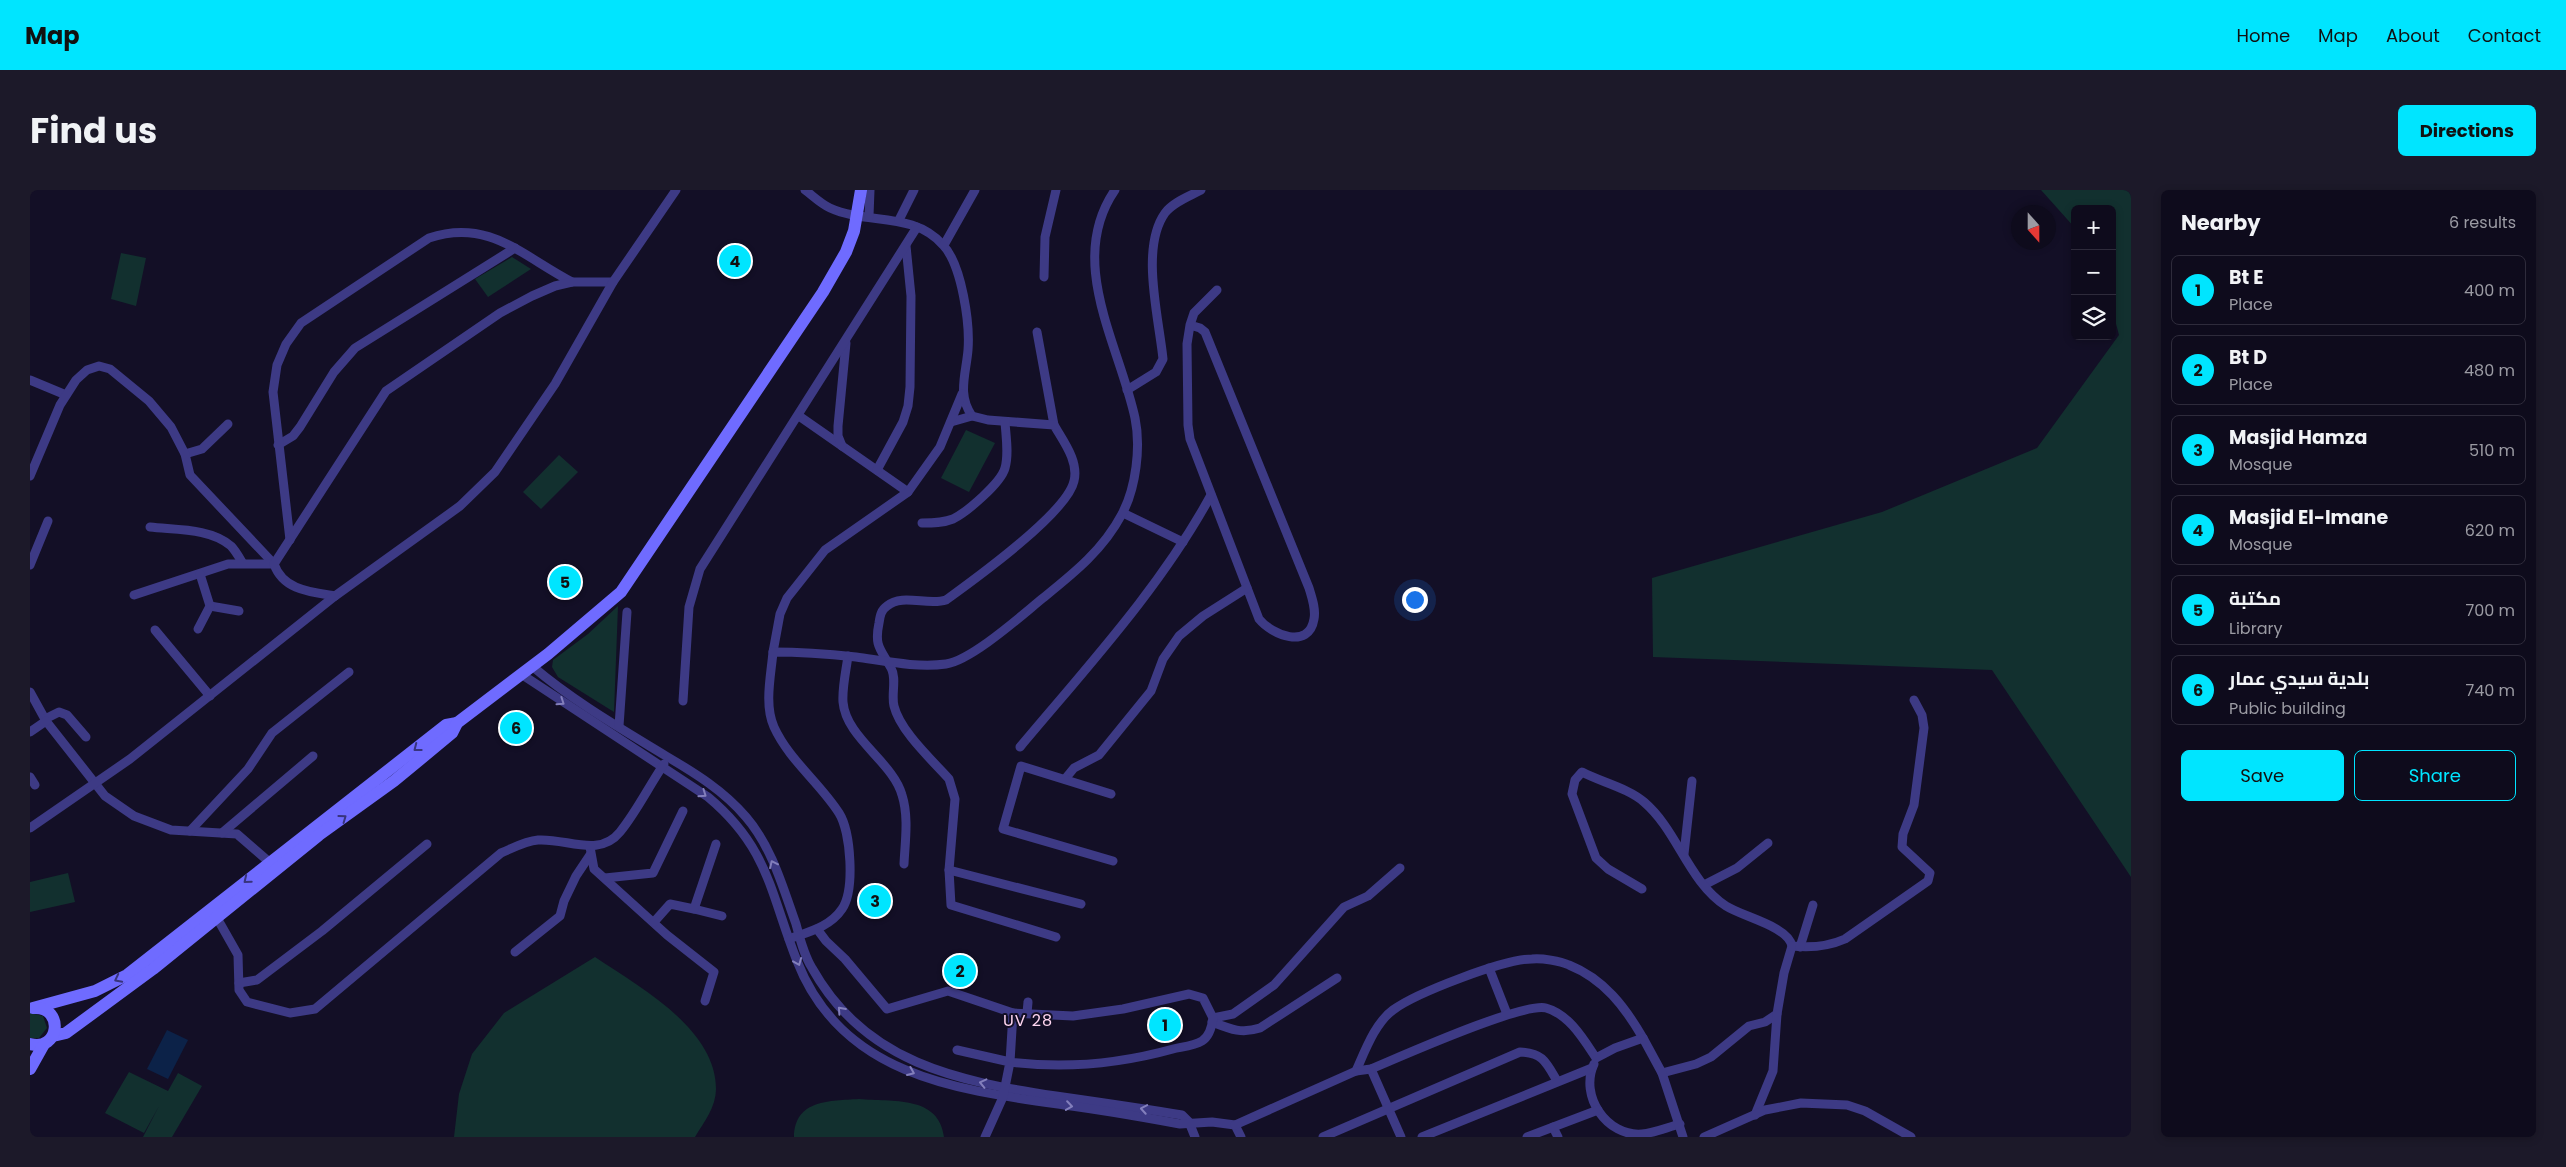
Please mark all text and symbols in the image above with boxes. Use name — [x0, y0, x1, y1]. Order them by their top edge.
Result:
text: Map — [25, 19, 80, 52]
text: Home — [2236, 23, 2290, 48]
text: Map — [2318, 23, 2358, 48]
text: About — [2386, 23, 2440, 48]
text: Contact — [2468, 23, 2541, 48]
button: Directions — [2398, 105, 2536, 156]
text: Find us — [30, 106, 157, 155]
north arrow — [2011, 205, 2056, 250]
map controls — [2071, 205, 2116, 340]
button: + — [2071, 205, 2116, 250]
text: Nearby — [2181, 208, 2261, 237]
text: 6 results — [2449, 211, 2516, 234]
pin: 4 — [719, 242, 751, 280]
button: − — [2071, 250, 2116, 295]
text: Bt E — [2229, 264, 2264, 291]
text: 1 — [2195, 279, 2201, 302]
text: 400 m — [2464, 279, 2515, 302]
text: Place — [2229, 293, 2273, 316]
button: layers — [2071, 295, 2116, 340]
text: Bt D — [2229, 344, 2267, 371]
text: 2 — [2193, 359, 2203, 382]
text: 480 m — [2464, 359, 2515, 382]
text: Place — [2229, 373, 2273, 396]
text: Masjid Hamza — [2229, 424, 2367, 451]
text: 3 — [2193, 439, 2203, 462]
text: 510 m — [2469, 439, 2515, 462]
text: Mosque — [2229, 453, 2292, 476]
text: Masjid El-Imane — [2229, 504, 2388, 531]
text: 4 — [2193, 519, 2203, 542]
text: 620 m — [2465, 519, 2515, 542]
text: Mosque — [2229, 533, 2292, 556]
pin: 5 — [549, 563, 581, 601]
text: مكتبة — [2229, 585, 2281, 612]
your location — [1402, 587, 1428, 613]
text: 5 — [2193, 599, 2203, 622]
text: 700 m — [2465, 599, 2515, 622]
text: Library — [2229, 617, 2282, 640]
text: بلدية سيدي عمار — [2229, 665, 2369, 692]
text: 6 — [2193, 679, 2203, 702]
text: 740 m — [2465, 679, 2515, 702]
one-way arrow — [555, 696, 565, 705]
text: Public building — [2229, 697, 2346, 720]
pin: 6 — [500, 709, 532, 747]
one-way arrow — [413, 742, 423, 751]
button: Save — [2181, 750, 2344, 801]
button: Share — [2354, 750, 2516, 801]
one-way arrow — [697, 788, 707, 797]
one-way arrow — [337, 815, 347, 824]
one-way arrow — [769, 860, 780, 869]
one-way arrow — [244, 874, 253, 882]
pin: 3 — [859, 882, 891, 920]
pin: 2 — [944, 952, 976, 990]
one-way arrow — [791, 957, 802, 966]
one-way arrow — [115, 973, 124, 983]
pin: 1 — [1149, 1006, 1181, 1044]
one-way arrow — [838, 1007, 847, 1016]
district label: UV 28 — [1003, 1009, 1053, 1032]
one-way arrow — [906, 1066, 915, 1077]
one-way arrow — [979, 1078, 988, 1089]
one-way arrow — [1065, 1100, 1073, 1111]
one-way arrow — [1139, 1104, 1148, 1114]

